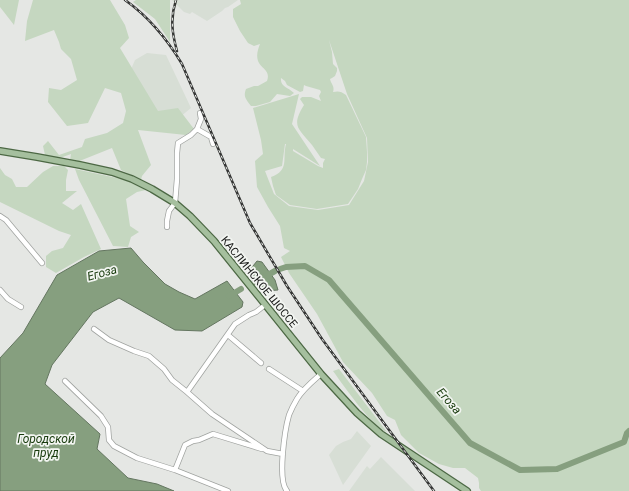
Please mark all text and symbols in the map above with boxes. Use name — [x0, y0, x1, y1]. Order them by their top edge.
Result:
street label: КАСЛИНСКОЕ ШОССЕ — [218, 234, 300, 330]
water label: Егоза — [86, 262, 118, 284]
water label: Егоза — [434, 385, 464, 417]
water label: Городской пруд — [17, 432, 75, 460]

